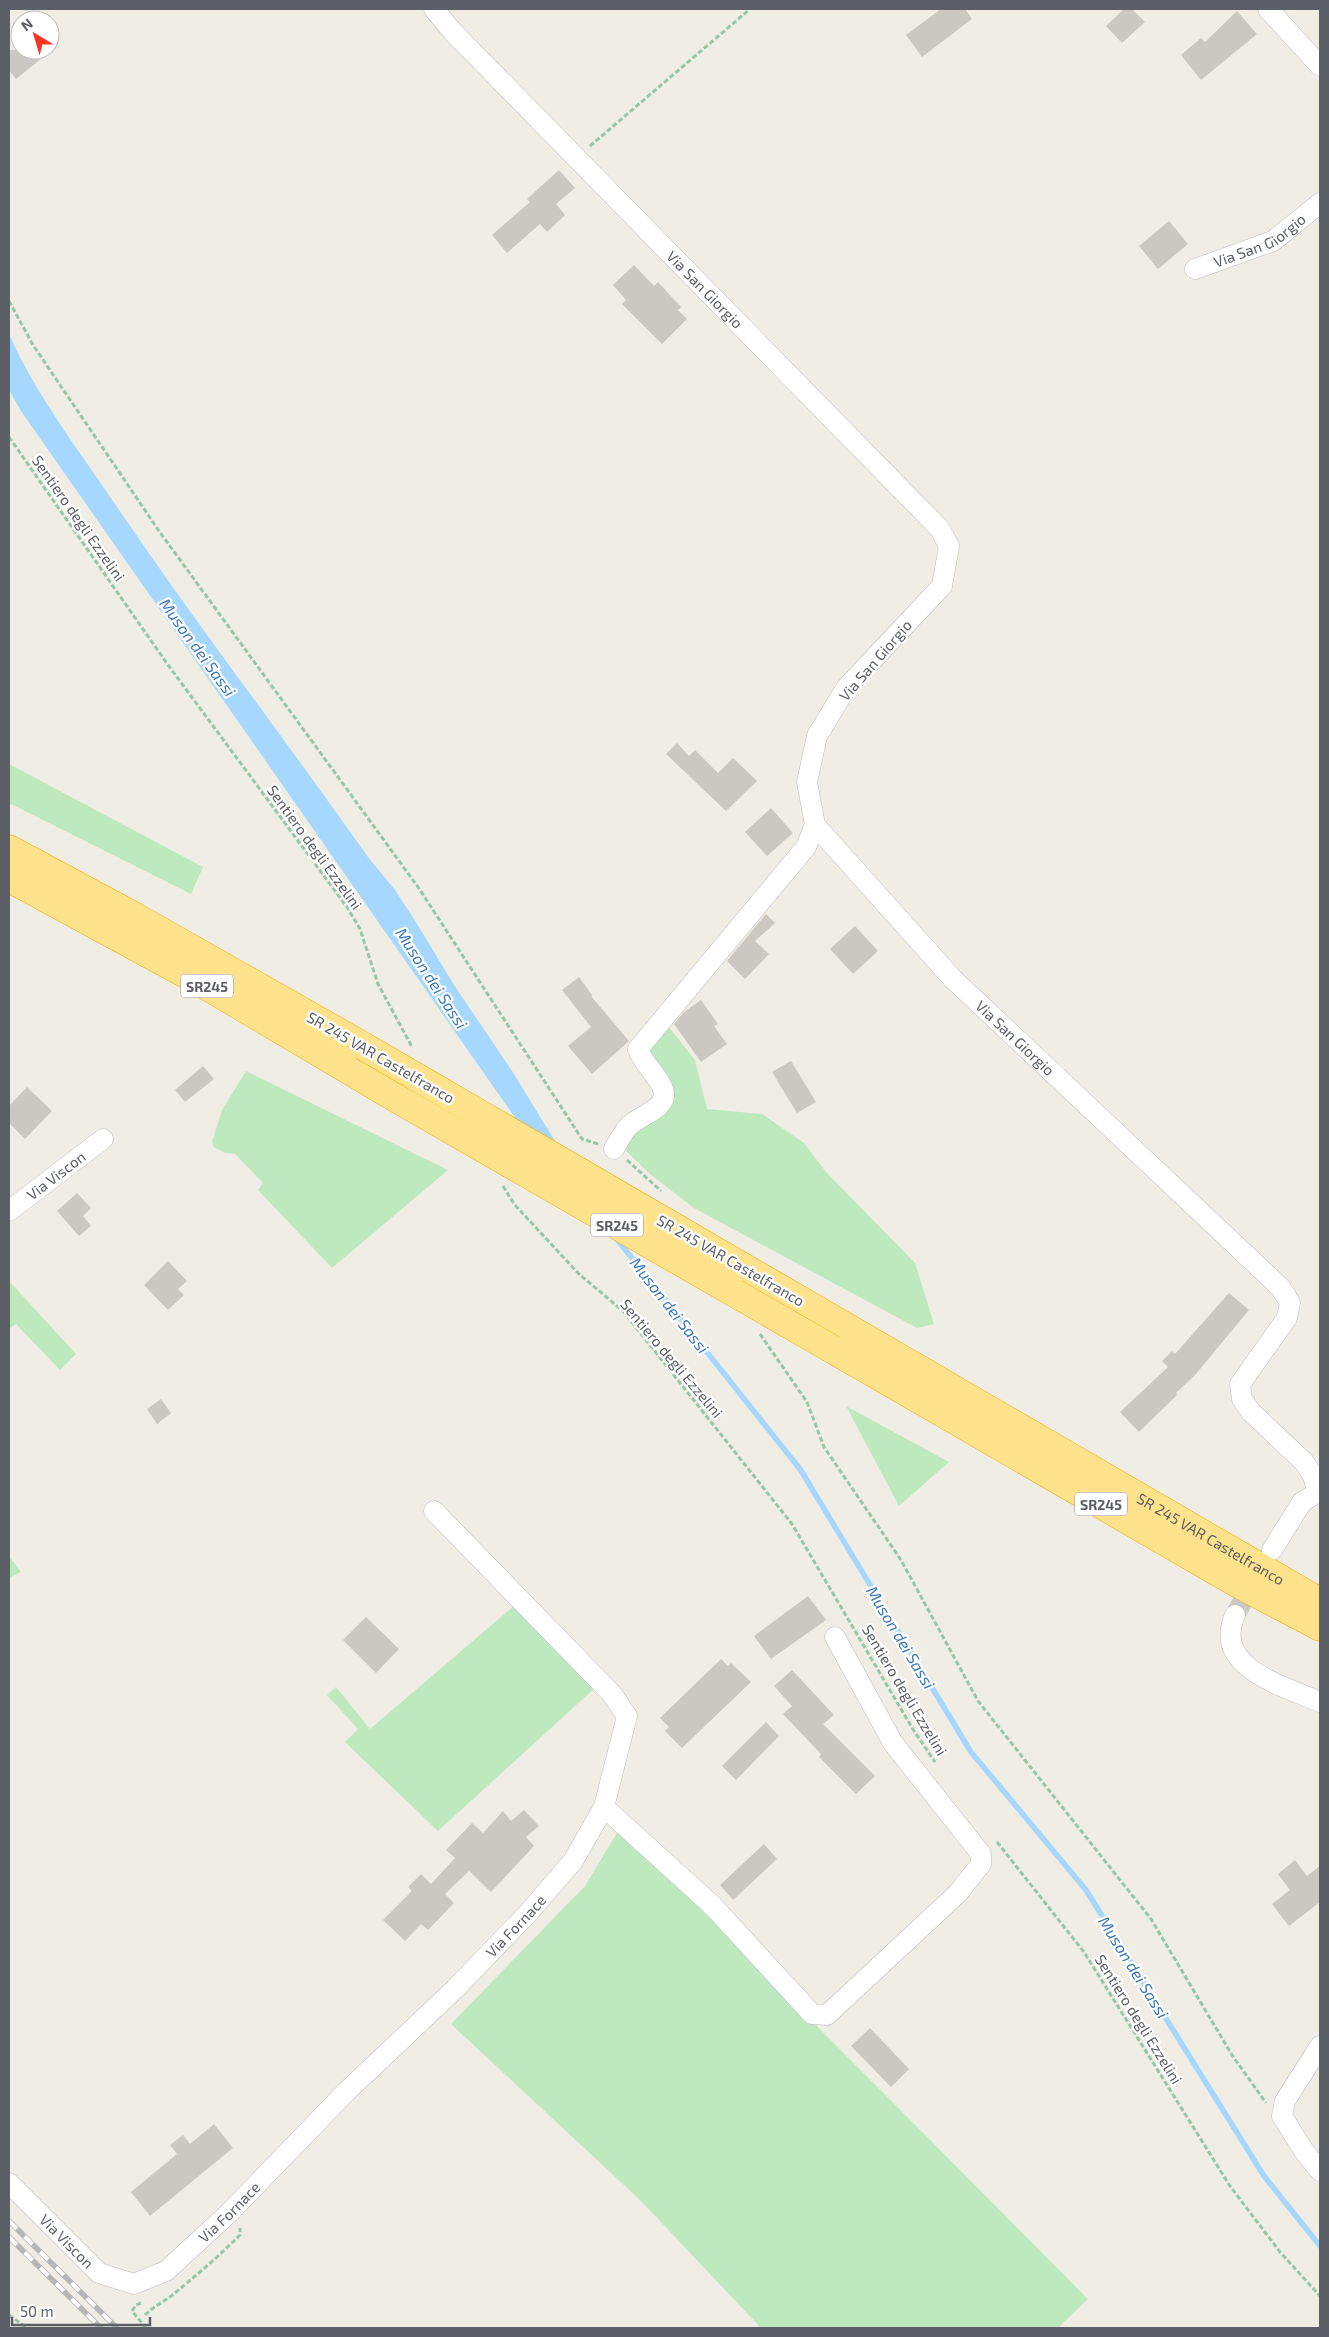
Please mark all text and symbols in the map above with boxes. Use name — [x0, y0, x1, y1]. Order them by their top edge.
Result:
north arrow — [10, 10, 60, 60]
text: N — [17, 15, 36, 34]
street label: Via San Giorgio — [1211, 210, 1309, 271]
street label: Via San Giorgio — [663, 247, 747, 332]
street label: Sentiero degli Ezzelini — [29, 452, 129, 584]
water label: Muson dei Sassi — [156, 594, 240, 700]
street label: Via San Giorgio — [835, 616, 915, 704]
street label: Sentiero degli Ezzelini — [264, 781, 366, 913]
water label: Muson dei Sassi — [392, 924, 472, 1032]
road number: SR245 — [181, 974, 233, 998]
street label: Via San Giorgio — [972, 996, 1059, 1079]
street label: SR 245 VAR Castelfranco — [304, 1007, 458, 1107]
street label: Via Viscon — [23, 1147, 89, 1203]
street label: SR 245 VAR Castelfranco — [654, 1210, 808, 1310]
road number: SR245 — [591, 1214, 643, 1236]
water label: Muson dei Sassi — [627, 1253, 713, 1357]
street label: Sentiero degli Ezzelini — [617, 1295, 727, 1421]
street label: SR 245 VAR Castelfranco — [1134, 1489, 1288, 1588]
road number: SR245 — [1075, 1492, 1127, 1516]
water label: Muson dei Sassi — [863, 1582, 939, 1692]
street label: Sentiero degli Ezzelini — [859, 1621, 951, 1759]
street label: Via Fornace — [482, 1891, 549, 1961]
water label: Muson dei Sassi — [1095, 1913, 1173, 2021]
street label: Sentiero degli Ezzelini — [1092, 1951, 1186, 2087]
street label: Via Fornace — [194, 2178, 264, 2246]
street label: Via Viscon — [36, 2210, 98, 2272]
scale bar — [12, 2294, 150, 2326]
text: 50 m — [20, 2302, 54, 2320]

